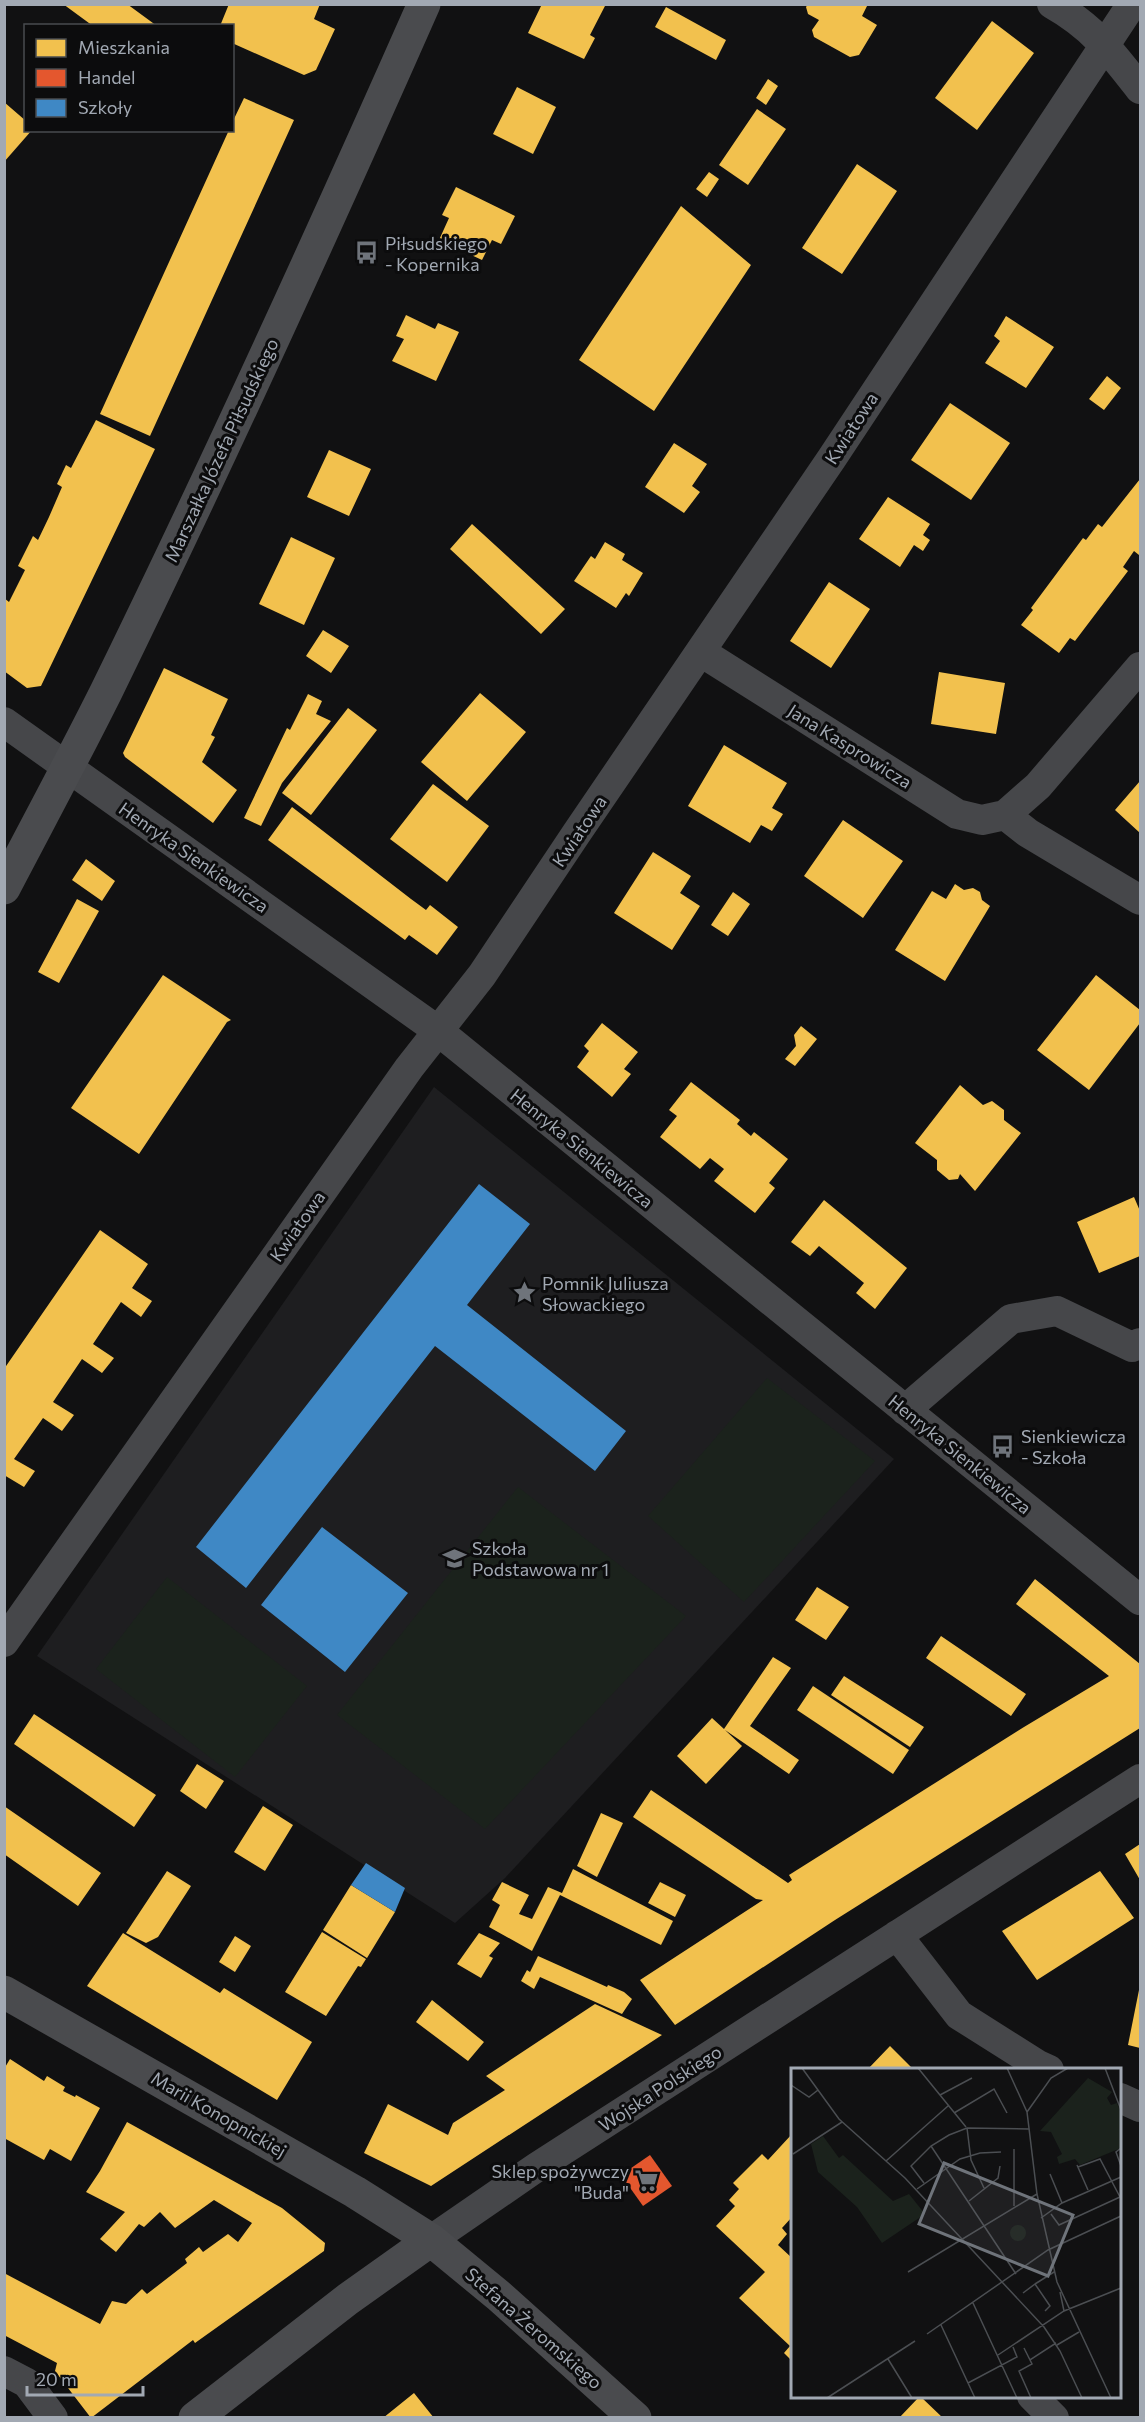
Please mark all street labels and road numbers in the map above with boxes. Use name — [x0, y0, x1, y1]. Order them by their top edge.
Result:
street label: Marszałka Józefa Piłsudskiego — [159, 335, 283, 565]
street label: Kwiatowa — [820, 388, 882, 468]
street label: Jana Kasprowicza — [784, 699, 916, 793]
street label: Kwiatowa — [547, 791, 611, 871]
street label: Henryka Sienkiewicza — [115, 797, 273, 917]
street label: Henryka Sienkiewicza — [506, 1084, 658, 1212]
street label: Kwiatowa — [265, 1186, 329, 1266]
street label: Henryka Sienkiewicza — [884, 1390, 1036, 1518]
street label: Wojska Polskiego — [594, 2040, 726, 2136]
street label: Marii Konopnickiej — [147, 2066, 291, 2162]
street label: Stefana Żeromskiego — [461, 2263, 607, 2393]

